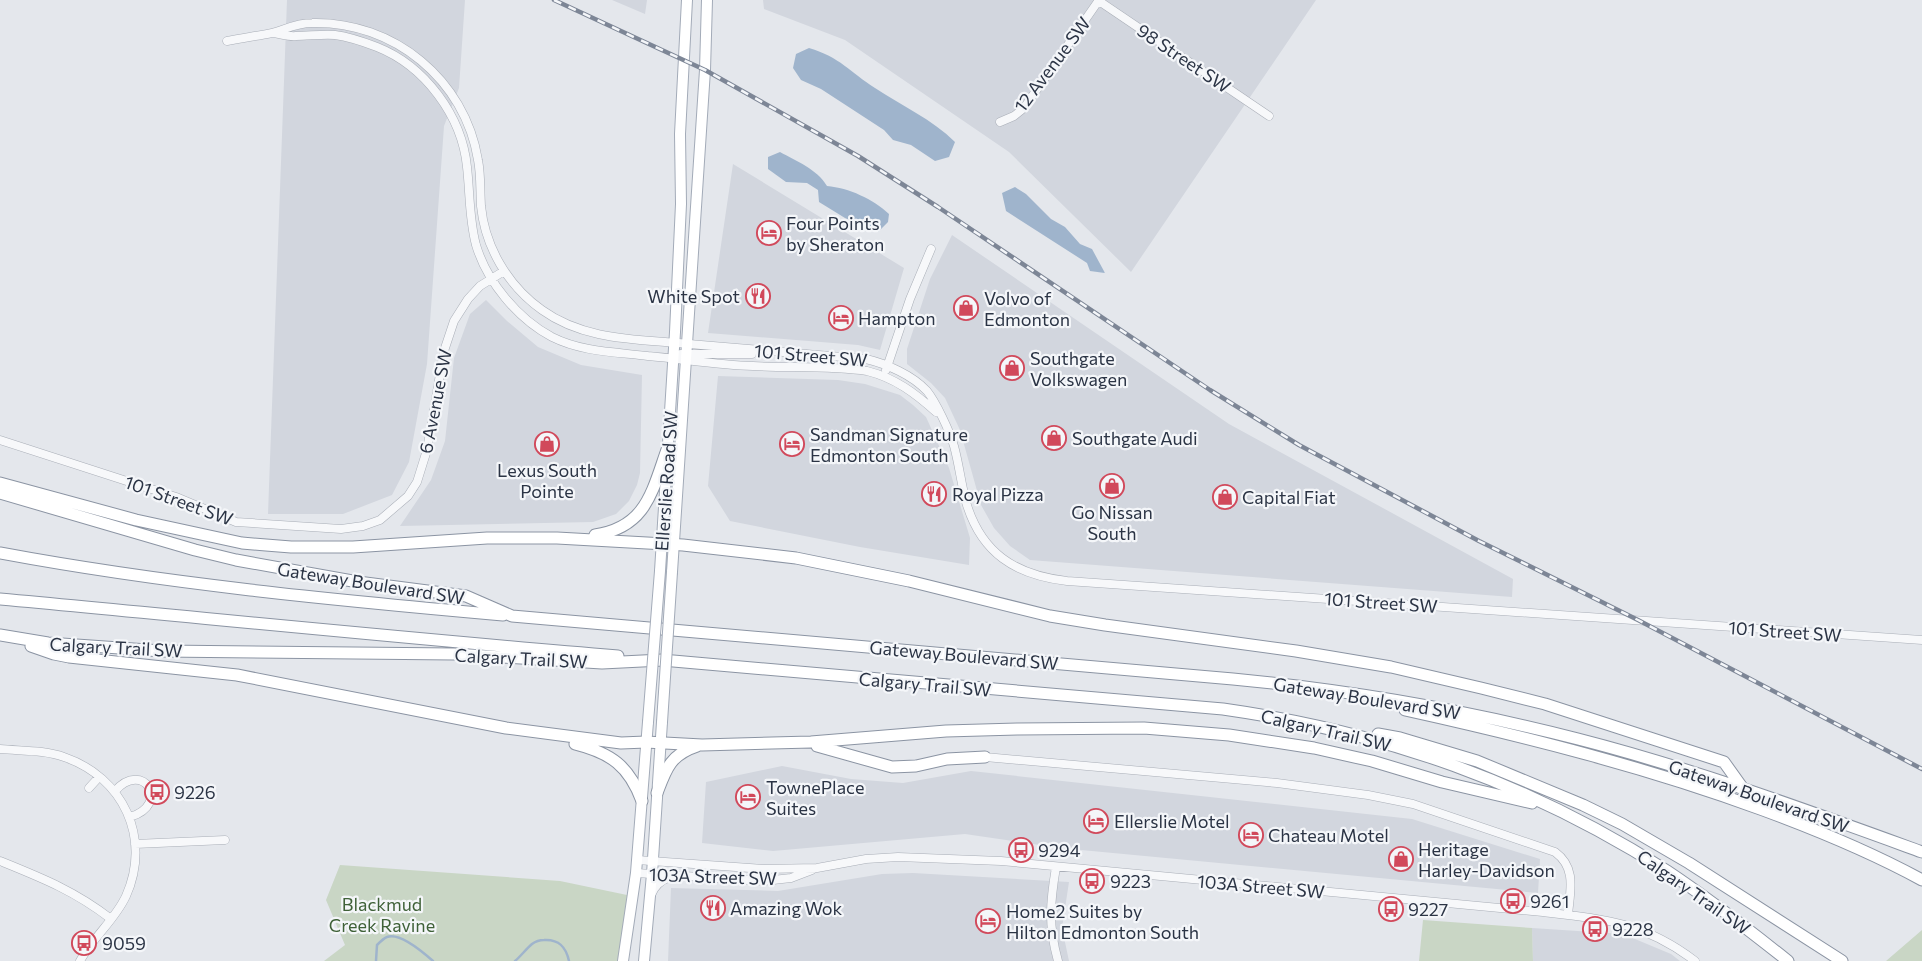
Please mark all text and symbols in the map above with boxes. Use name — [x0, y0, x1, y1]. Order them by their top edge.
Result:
street label: 12 Avenue SW — [1009, 12, 1095, 116]
street label: 98 Street SW — [1133, 19, 1235, 97]
place label: Four Points by Sheraton — [786, 212, 884, 255]
hotel icon: Four Points by Sheraton — [756, 220, 782, 246]
restaurant icon: White Spot — [745, 283, 771, 309]
place label: White Spot — [647, 285, 740, 307]
place label: Volvo of Edmonton — [984, 287, 1070, 330]
shop icon: Volvo of Edmonton — [953, 295, 979, 321]
hotel icon: Hampton — [828, 305, 854, 331]
place label: Hampton — [858, 307, 935, 329]
street label: 101 Street SW — [754, 339, 868, 371]
street label: 6 Avenue SW — [414, 347, 456, 455]
place label: Southgate Volkswagen — [1030, 347, 1127, 390]
shop icon: Southgate Volkswagen — [999, 355, 1025, 381]
street label: Ellerslie Road SW — [650, 410, 682, 552]
place label: Sandman Signature Edmonton South — [810, 423, 968, 466]
shop icon: Southgate Audi — [1041, 425, 1067, 451]
place label: Southgate Audi — [1072, 427, 1198, 449]
shop icon: Lexus South Pointe — [534, 431, 560, 457]
hotel icon: Sandman Signature Edmonton South — [779, 431, 805, 457]
place label: Lexus South Pointe — [497, 459, 597, 502]
street label: 101 Street SW — [122, 470, 236, 530]
shop icon: Go Nissan South — [1099, 473, 1125, 499]
restaurant icon: Royal Pizza — [921, 481, 947, 507]
place label: Royal Pizza — [952, 483, 1044, 505]
shop icon: Capital Fiat — [1212, 484, 1238, 510]
place label: Capital Fiat — [1242, 486, 1336, 508]
place label: Go Nissan South — [1071, 501, 1153, 544]
street label: Gateway Boulevard SW — [276, 557, 466, 609]
street label: 101 Street SW — [1324, 587, 1438, 617]
street label: 101 Street SW — [1728, 616, 1842, 646]
street label: Calgary Trail SW — [49, 633, 183, 661]
street label: Gateway Boulevard SW — [869, 636, 1059, 674]
street label: Calgary Trail SW — [454, 644, 588, 672]
street label: Calgary Trail SW — [858, 667, 992, 701]
street label: Gateway Boulevard SW — [1272, 672, 1462, 724]
street label: Calgary Trail SW — [1259, 704, 1393, 756]
street label: Gateway Boulevard SW — [1666, 755, 1852, 837]
place label: TownePlace Suites — [766, 776, 864, 819]
bus stop icon: 9226 — [144, 779, 170, 805]
place label: 9226 — [174, 781, 216, 803]
hotel icon: TownePlace Suites — [735, 784, 761, 810]
hotel icon: Ellerslie Motel — [1083, 808, 1109, 834]
place label: Ellerslie Motel — [1114, 810, 1230, 832]
hotel icon: Chateau Motel — [1238, 822, 1264, 848]
place label: Chateau Motel — [1268, 824, 1389, 846]
bus stop icon: 9294 — [1008, 837, 1034, 863]
place label: Heritage Harley-Davidson — [1418, 838, 1555, 881]
place label: 9294 — [1038, 839, 1081, 861]
street label: Calgary Trail SW — [1633, 845, 1755, 939]
shop icon: Heritage Harley-Davidson — [1388, 846, 1414, 872]
street label: 103A Street SW — [649, 863, 777, 889]
bus stop icon: 9223 — [1079, 868, 1105, 894]
street label: 103A Street SW — [1196, 869, 1326, 903]
place label: 9223 — [1110, 870, 1151, 892]
bus stop icon: 9261 — [1500, 888, 1526, 914]
place label: 9261 — [1530, 890, 1569, 912]
park label: Blackmud Creek Ravine — [329, 893, 435, 936]
restaurant icon: Amazing Wok — [700, 895, 726, 921]
bus stop icon: 9227 — [1378, 896, 1404, 922]
place label: Amazing Wok — [730, 897, 842, 919]
place label: 9227 — [1408, 898, 1448, 920]
place label: Home2 Suites by Hilton Edmonton South — [1006, 900, 1199, 943]
hotel icon: Home2 Suites by Hilton Edmonton South — [975, 908, 1001, 934]
bus stop icon: 9228 — [1582, 916, 1608, 942]
place label: 9228 — [1612, 918, 1654, 940]
bus stop icon: 9059 — [71, 930, 97, 956]
place label: 9059 — [102, 932, 146, 954]

